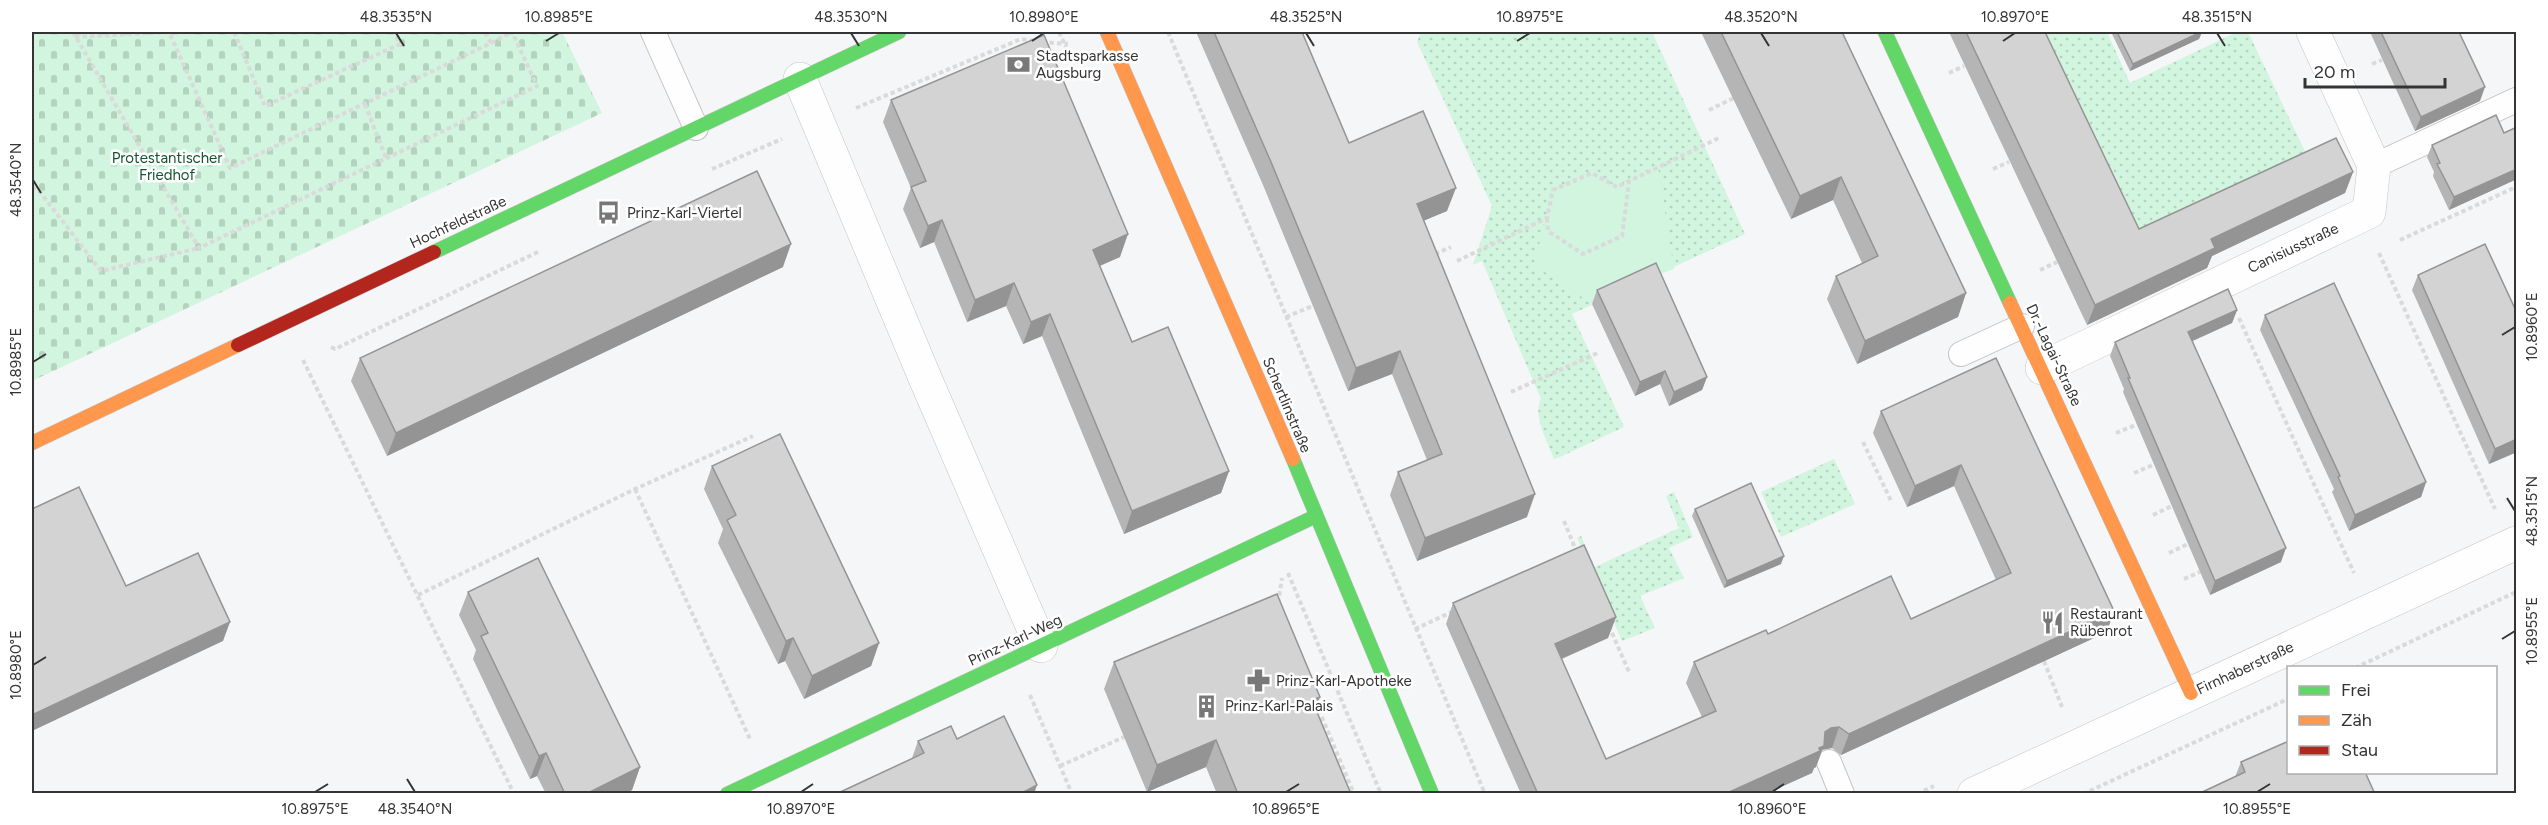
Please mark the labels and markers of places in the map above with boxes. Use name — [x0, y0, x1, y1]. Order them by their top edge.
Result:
place label: Stadtsparkasse Augsburg — [1036, 47, 1138, 82]
bank icon: Stadtsparkasse Augsburg — [1005, 52, 1031, 78]
bus stop icon: Prinz-Karl-Viertel — [596, 200, 622, 226]
place label: Prinz-Karl-Viertel — [627, 204, 742, 222]
place label: Restaurant Rübenrot — [2070, 605, 2143, 640]
restaurant icon: Restaurant Rübenrot — [2039, 610, 2065, 636]
pharmacy icon: Prinz-Karl-Apotheke — [1245, 668, 1271, 694]
place label: Prinz-Karl-Apotheke — [1276, 672, 1412, 690]
building icon: Prinz-Karl-Palais — [1194, 693, 1220, 719]
place label: Prinz-Karl-Palais — [1225, 697, 1333, 715]

